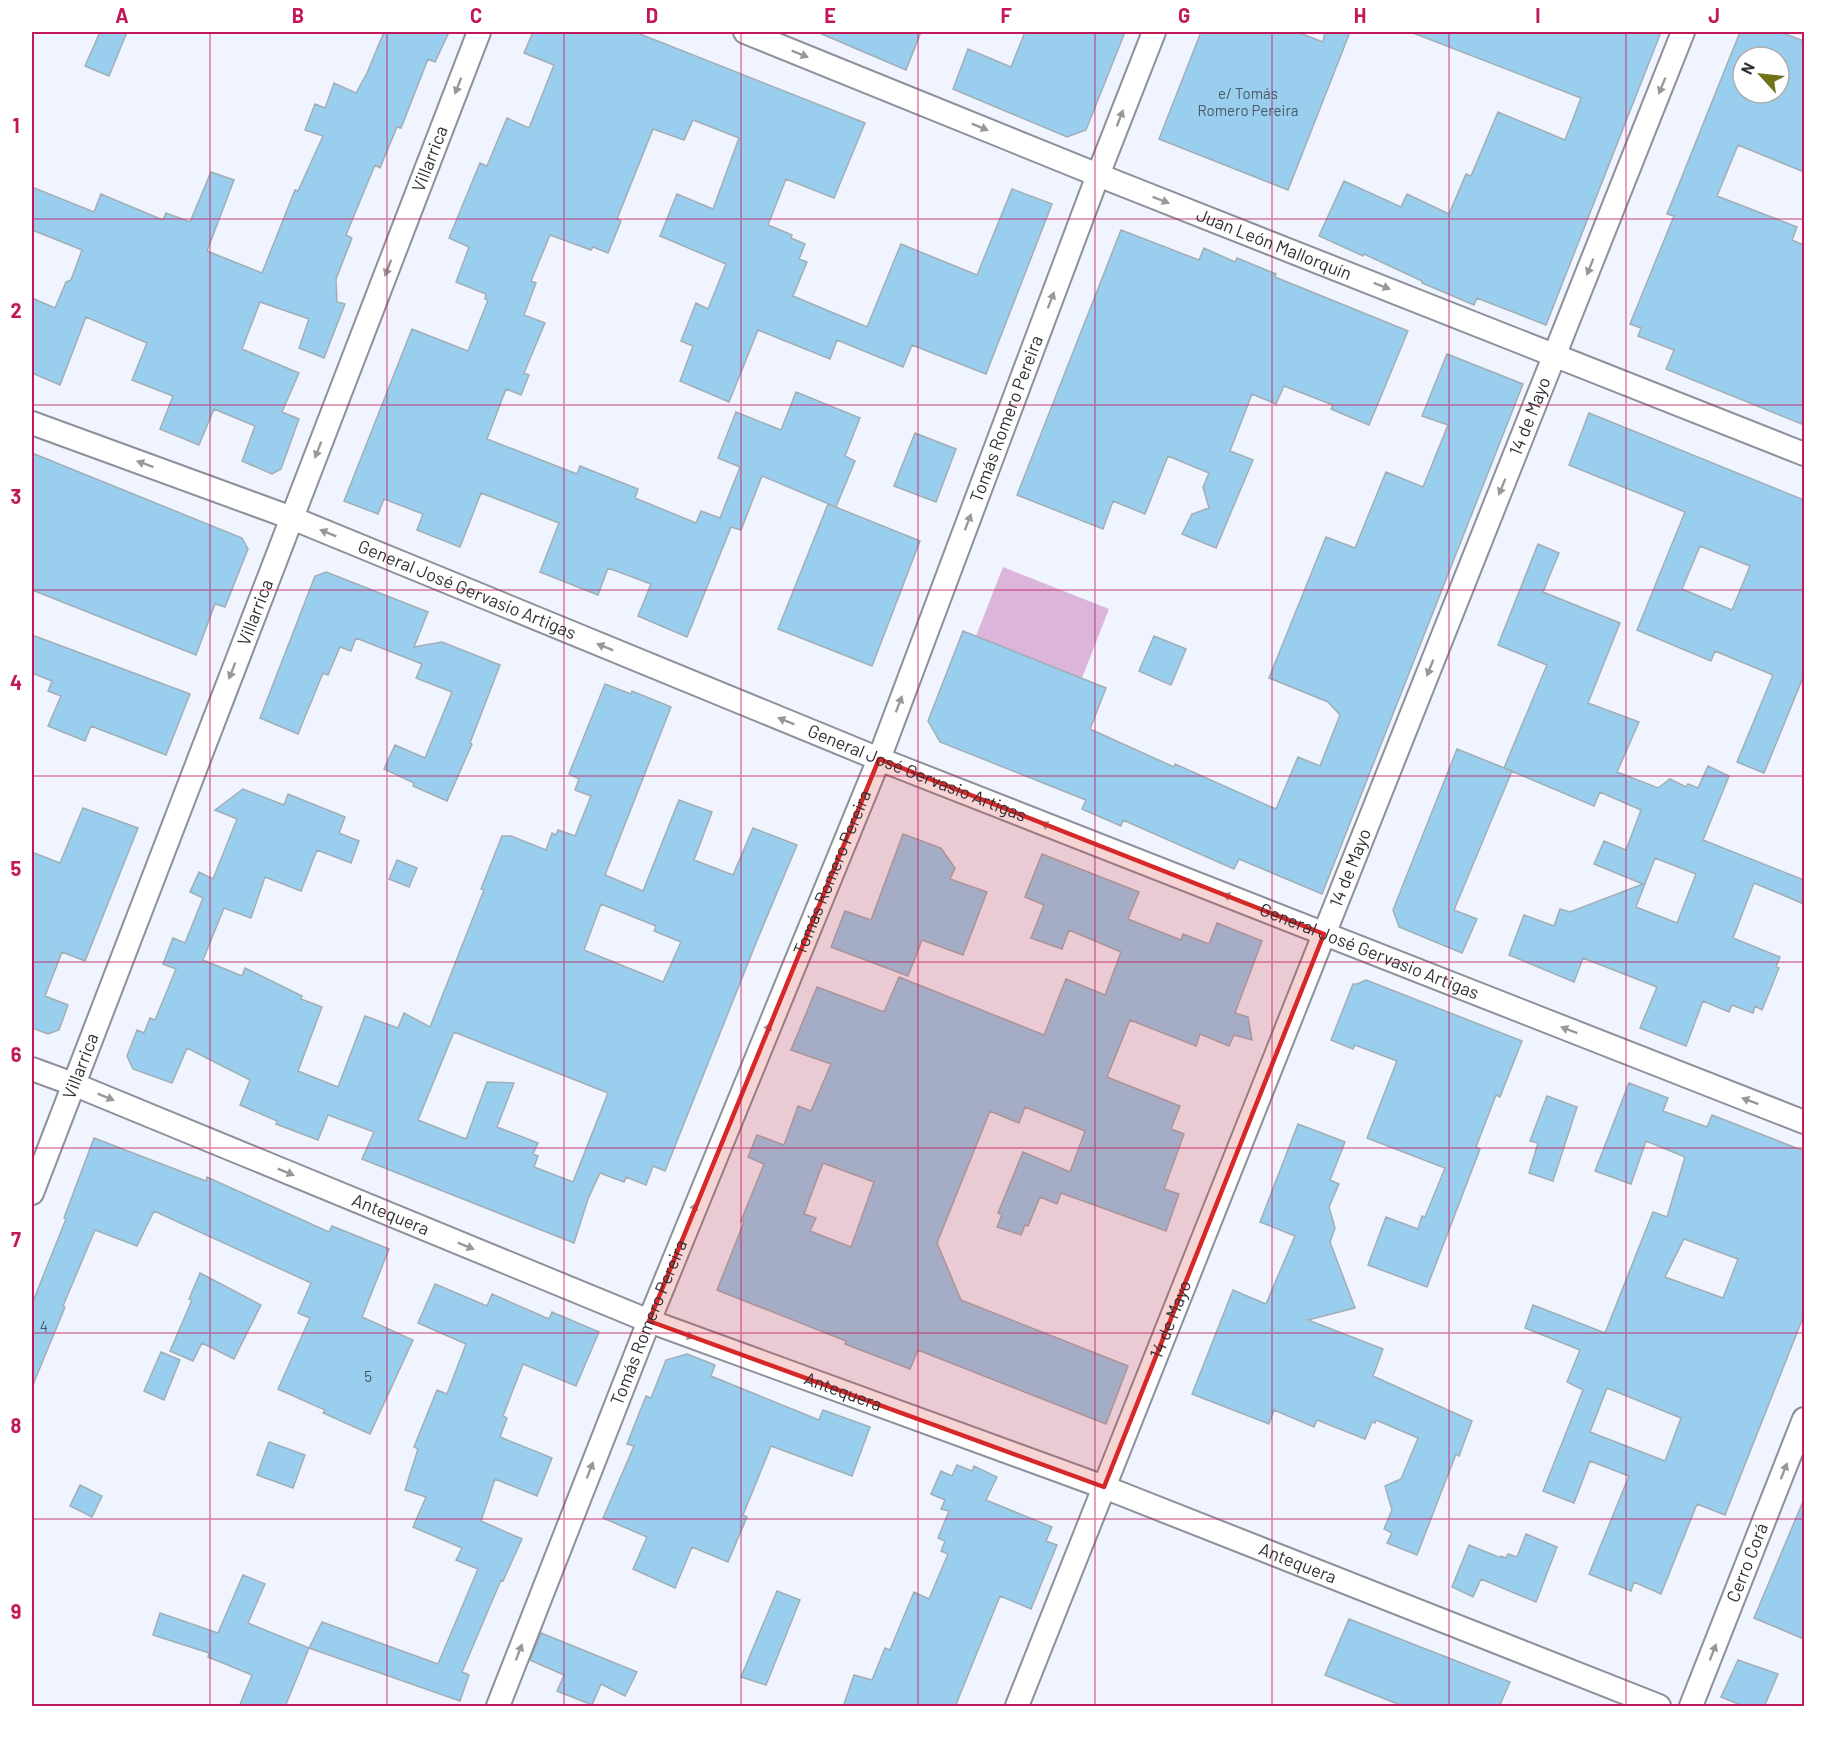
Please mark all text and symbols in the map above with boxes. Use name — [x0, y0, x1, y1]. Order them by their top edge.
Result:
text: A — [115, 3, 129, 27]
text: B — [292, 3, 304, 27]
text: C — [470, 3, 482, 27]
text: D — [646, 3, 658, 27]
text: E — [824, 3, 836, 27]
text: F — [1000, 3, 1012, 27]
text: G — [1178, 3, 1190, 27]
text: H — [1354, 3, 1366, 27]
text: I — [1535, 3, 1541, 27]
text: J — [1708, 3, 1720, 27]
north arrow — [1731, 45, 1791, 105]
one-way arrow — [791, 49, 809, 59]
text: N — [1736, 59, 1758, 77]
one-way arrow — [453, 77, 462, 95]
one-way arrow — [1657, 77, 1666, 95]
house number: e/ Tomás Romero Pereira — [1197, 84, 1299, 119]
one-way arrow — [1115, 108, 1125, 126]
text: 1 — [12, 113, 20, 137]
street label: Villarrica — [407, 122, 452, 195]
one-way arrow — [972, 122, 990, 132]
one-way arrow — [1153, 195, 1171, 205]
street label: Juan León Mallorquín — [1193, 203, 1355, 284]
one-way arrow — [1585, 258, 1594, 276]
one-way arrow — [383, 259, 392, 277]
one-way arrow — [1373, 282, 1391, 291]
one-way arrow — [1047, 291, 1056, 309]
text: 2 — [10, 298, 22, 322]
street label: Tomás Romero Pereira — [964, 332, 1047, 505]
street label: 14 de Mayo — [1504, 373, 1555, 458]
one-way arrow — [312, 441, 322, 459]
one-way arrow — [136, 459, 154, 469]
one-way arrow — [1497, 479, 1507, 497]
text: 3 — [11, 484, 21, 508]
one-way arrow — [963, 513, 973, 531]
one-way arrow — [318, 528, 336, 538]
street label: General José Gervasio Artigas — [355, 534, 580, 643]
street label: Villarrica — [232, 576, 277, 648]
one-way arrow — [596, 642, 614, 652]
one-way arrow — [1425, 660, 1435, 678]
one-way arrow — [227, 662, 237, 680]
text: 4 — [10, 670, 22, 694]
one-way arrow — [895, 695, 904, 713]
one-way arrow — [776, 716, 794, 726]
street label: General José Gervasio Artigas — [805, 719, 1030, 826]
street label: Tomás Romero Pereira — [788, 786, 875, 958]
one-way arrow — [1040, 821, 1058, 830]
street label: 14 de Mayo — [1324, 825, 1375, 910]
text: 5 — [11, 856, 22, 880]
one-way arrow — [1221, 892, 1239, 902]
street label: General José Gervasio Artigas — [1257, 898, 1482, 1003]
one-way arrow — [763, 1022, 772, 1040]
one-way arrow — [1559, 1025, 1577, 1035]
street label: Villarrica — [57, 1030, 103, 1102]
text: 6 — [11, 1042, 22, 1066]
one-way arrow — [97, 1092, 115, 1102]
one-way arrow — [1741, 1096, 1759, 1105]
one-way arrow — [277, 1168, 295, 1177]
street label: Antequera — [349, 1188, 433, 1239]
one-way arrow — [688, 1202, 698, 1220]
text: 7 — [11, 1227, 21, 1251]
street label: Tomás Romero Pereira — [605, 1236, 691, 1408]
one-way arrow — [457, 1242, 475, 1251]
street label: 14 de Mayo — [1144, 1277, 1195, 1362]
house number: 4 — [40, 1317, 48, 1335]
one-way arrow — [677, 1330, 695, 1340]
house number: 5 — [364, 1367, 372, 1385]
street label: Antequera — [801, 1367, 885, 1415]
text: 8 — [11, 1413, 22, 1437]
one-way arrow — [585, 1461, 595, 1479]
one-way arrow — [1779, 1461, 1789, 1479]
street label: Cerro Corá — [1721, 1519, 1772, 1605]
street label: Antequera — [1256, 1537, 1340, 1588]
text: 9 — [11, 1599, 21, 1623]
one-way arrow — [515, 1643, 524, 1661]
one-way arrow — [1709, 1643, 1718, 1661]

